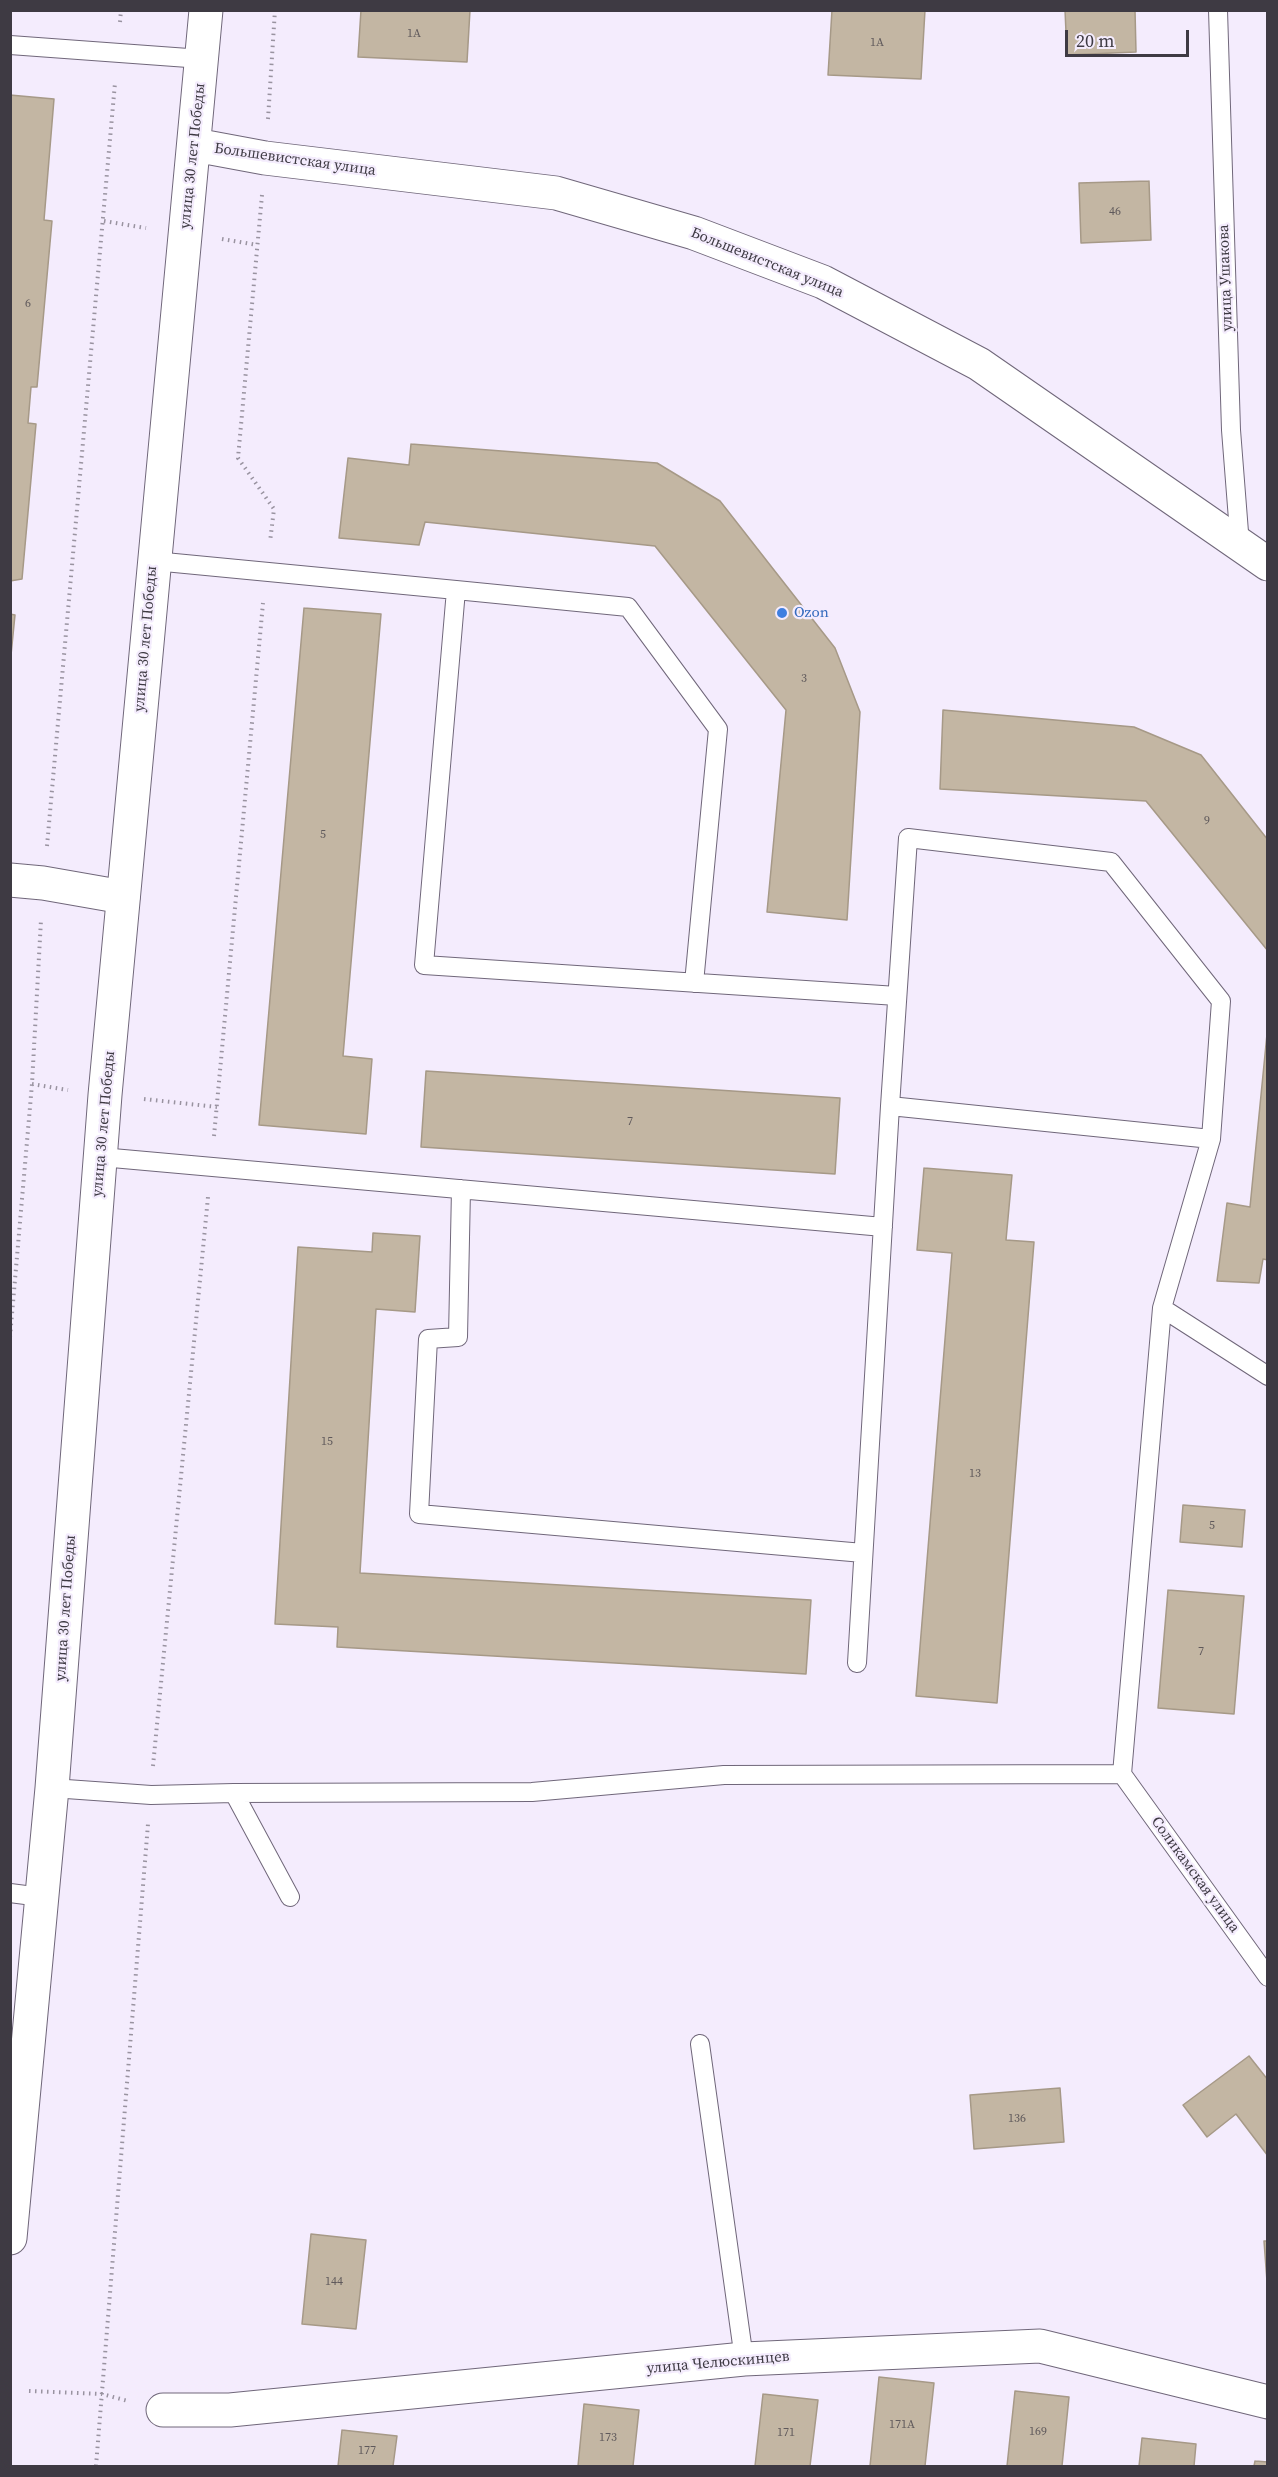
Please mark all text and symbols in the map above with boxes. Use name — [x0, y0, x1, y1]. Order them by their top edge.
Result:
scale bar — [1068, 18, 1192, 56]
house number: 1А — [407, 27, 421, 41]
text: 20 m — [1076, 28, 1114, 53]
house number: 1А — [870, 36, 884, 50]
street label: улица 30 лет Победы — [176, 82, 210, 230]
street label: Большевистская улица — [213, 140, 377, 180]
house number: 46 — [1109, 205, 1121, 219]
street label: Большевистская улица — [688, 224, 846, 302]
street label: улица Ушакова — [1215, 224, 1237, 332]
house number: 6 — [25, 297, 31, 311]
street label: улица 30 лет Победы — [131, 565, 161, 713]
place label: Ozon — [794, 604, 829, 622]
marker: Ozon — [775, 606, 789, 620]
house number: 3 — [801, 672, 807, 686]
house number: 9 — [1204, 814, 1210, 828]
house number: 5 — [320, 828, 326, 842]
street label: улица 30 лет Победы — [89, 1050, 119, 1198]
house number: 7 — [627, 1115, 633, 1129]
house number: 15 — [321, 1435, 333, 1449]
house number: 13 — [969, 1467, 981, 1481]
house number: 5 — [1209, 1519, 1215, 1533]
street label: улица 30 лет Победы — [52, 1534, 80, 1682]
house number: 7 — [1198, 1645, 1204, 1659]
street label: Соликамская улица — [1147, 1813, 1243, 1937]
house number: 136 — [1008, 2112, 1026, 2126]
house number: 144 — [325, 2275, 343, 2289]
street label: улица Челюскинцев — [646, 2348, 790, 2378]
house number: 171А — [889, 2418, 915, 2432]
house number: 169 — [1029, 2425, 1047, 2439]
house number: 171 — [777, 2426, 795, 2440]
house number: 173 — [599, 2431, 617, 2445]
house number: 177 — [358, 2444, 376, 2458]

